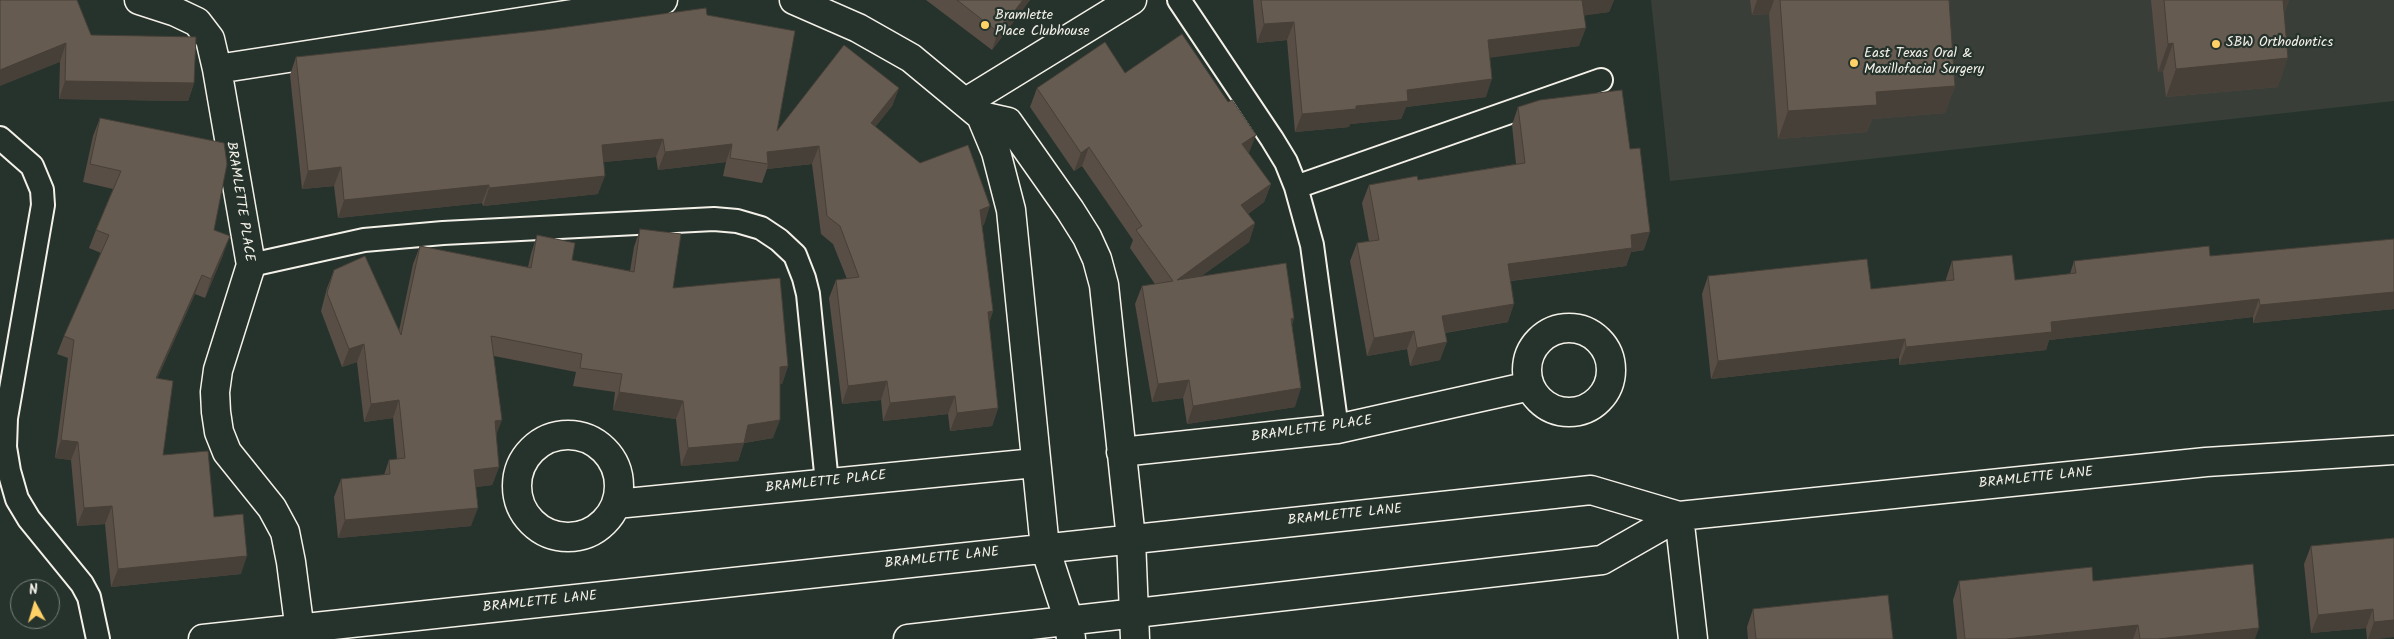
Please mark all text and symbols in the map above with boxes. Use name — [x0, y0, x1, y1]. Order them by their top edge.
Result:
place label: Bramlette Place Clubhouse — [995, 9, 1089, 41]
marker: Bramlette Place Clubhouse — [979, 19, 991, 31]
place label: SBW Orthodontics — [2226, 36, 2333, 52]
marker: SBW Orthodontics — [2210, 38, 2222, 50]
place label: East Texas Oral & Maxillofacial Surgery — [1864, 47, 1984, 80]
marker: East Texas Oral & Maxillofacial Surgery — [1848, 57, 1860, 69]
street label: BRAMLETTE PLACE — [221, 141, 257, 263]
street label: BRAMLETTE PLACE — [1251, 413, 1373, 447]
street label: BRAMLETTE LANE — [1978, 465, 2094, 493]
street label: BRAMLETTE PLACE — [765, 468, 887, 498]
street label: BRAMLETTE LANE — [1287, 502, 1403, 530]
street label: BRAMLETTE LANE — [884, 545, 1000, 573]
north arrow — [10, 579, 60, 629]
text: N — [28, 579, 39, 601]
street label: BRAMLETTE LANE — [482, 589, 598, 617]

